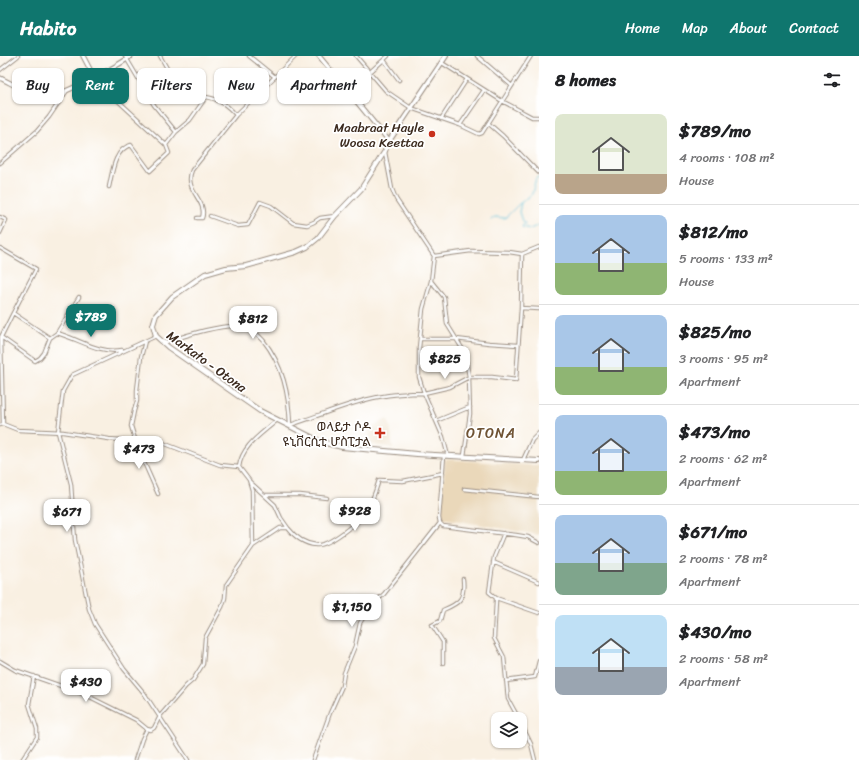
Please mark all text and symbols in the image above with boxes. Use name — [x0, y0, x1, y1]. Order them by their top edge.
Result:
text: Habito — [20, 12, 76, 45]
text: Home — [625, 16, 660, 41]
text: Map — [682, 16, 708, 41]
text: About — [730, 16, 767, 41]
text: Contact — [789, 16, 839, 41]
text: 8 homes — [555, 65, 616, 95]
chip: Buy — [12, 68, 64, 104]
chip: Rent — [72, 68, 129, 104]
chip: Filters — [137, 68, 206, 104]
chip: New — [214, 68, 269, 104]
chip: Apartment — [277, 68, 371, 104]
icon: filters — [821, 69, 843, 91]
place label: Maabraat Hayle Woosa Keettaa — [334, 116, 424, 154]
text: $789/mo — [679, 116, 751, 146]
marker: Maabraat Hayle Woosa Keettaa — [427, 129, 437, 139]
icon: home — [587, 130, 635, 178]
text: 4 rooms · 108 m² — [679, 146, 775, 169]
text: House — [679, 169, 714, 192]
text: $812/mo — [679, 217, 748, 247]
icon: home — [587, 231, 635, 279]
text: 5 rooms · 133 m² — [679, 247, 773, 270]
text: House — [679, 270, 714, 293]
pin: $789 — [67, 304, 115, 338]
text: $789 — [75, 305, 107, 328]
pin: $812 — [229, 306, 277, 340]
text: $812 — [238, 307, 268, 330]
text: $825/mo — [679, 317, 751, 347]
street label: Markato - Otona — [162, 324, 252, 399]
icon: home — [587, 331, 635, 379]
pin: $825 — [421, 346, 469, 380]
text: $825 — [429, 347, 461, 370]
text: 3 rooms · 95 m² — [679, 347, 768, 370]
text: Apartment — [679, 370, 740, 393]
place label: ወላይታ ሶዶ ዩኒቨርሲቲ ሆስፒታል — [283, 415, 371, 453]
text: $473/mo — [679, 417, 750, 447]
district label: OTONA — [466, 421, 516, 446]
marker: ወላይታ ሶዶ ዩኒቨርሲቲ ሆስፒታል — [374, 427, 386, 439]
icon: home — [587, 431, 635, 479]
pin: $473 — [115, 436, 163, 470]
text: $473 — [123, 437, 155, 460]
text: 2 rooms · 62 m² — [679, 447, 767, 470]
text: Apartment — [679, 470, 740, 493]
pin: $928 — [331, 498, 379, 532]
pin: $671 — [43, 499, 91, 533]
text: $928 — [339, 499, 371, 522]
text: $671 — [52, 500, 82, 523]
text: $671/mo — [679, 517, 747, 547]
icon: home — [587, 531, 635, 579]
text: 2 rooms · 78 m² — [679, 547, 768, 570]
text: Apartment — [679, 570, 740, 593]
pin: $1,150 — [319, 594, 385, 628]
text: $1,150 — [332, 595, 372, 618]
text: $430/mo — [679, 617, 751, 647]
icon: home — [587, 631, 635, 679]
text: 2 rooms · 58 m² — [679, 647, 768, 670]
pin: $430 — [62, 669, 110, 703]
text: $430 — [70, 670, 102, 693]
text: Apartment — [679, 670, 740, 693]
map controls — [491, 712, 527, 748]
button: layers — [491, 712, 527, 748]

